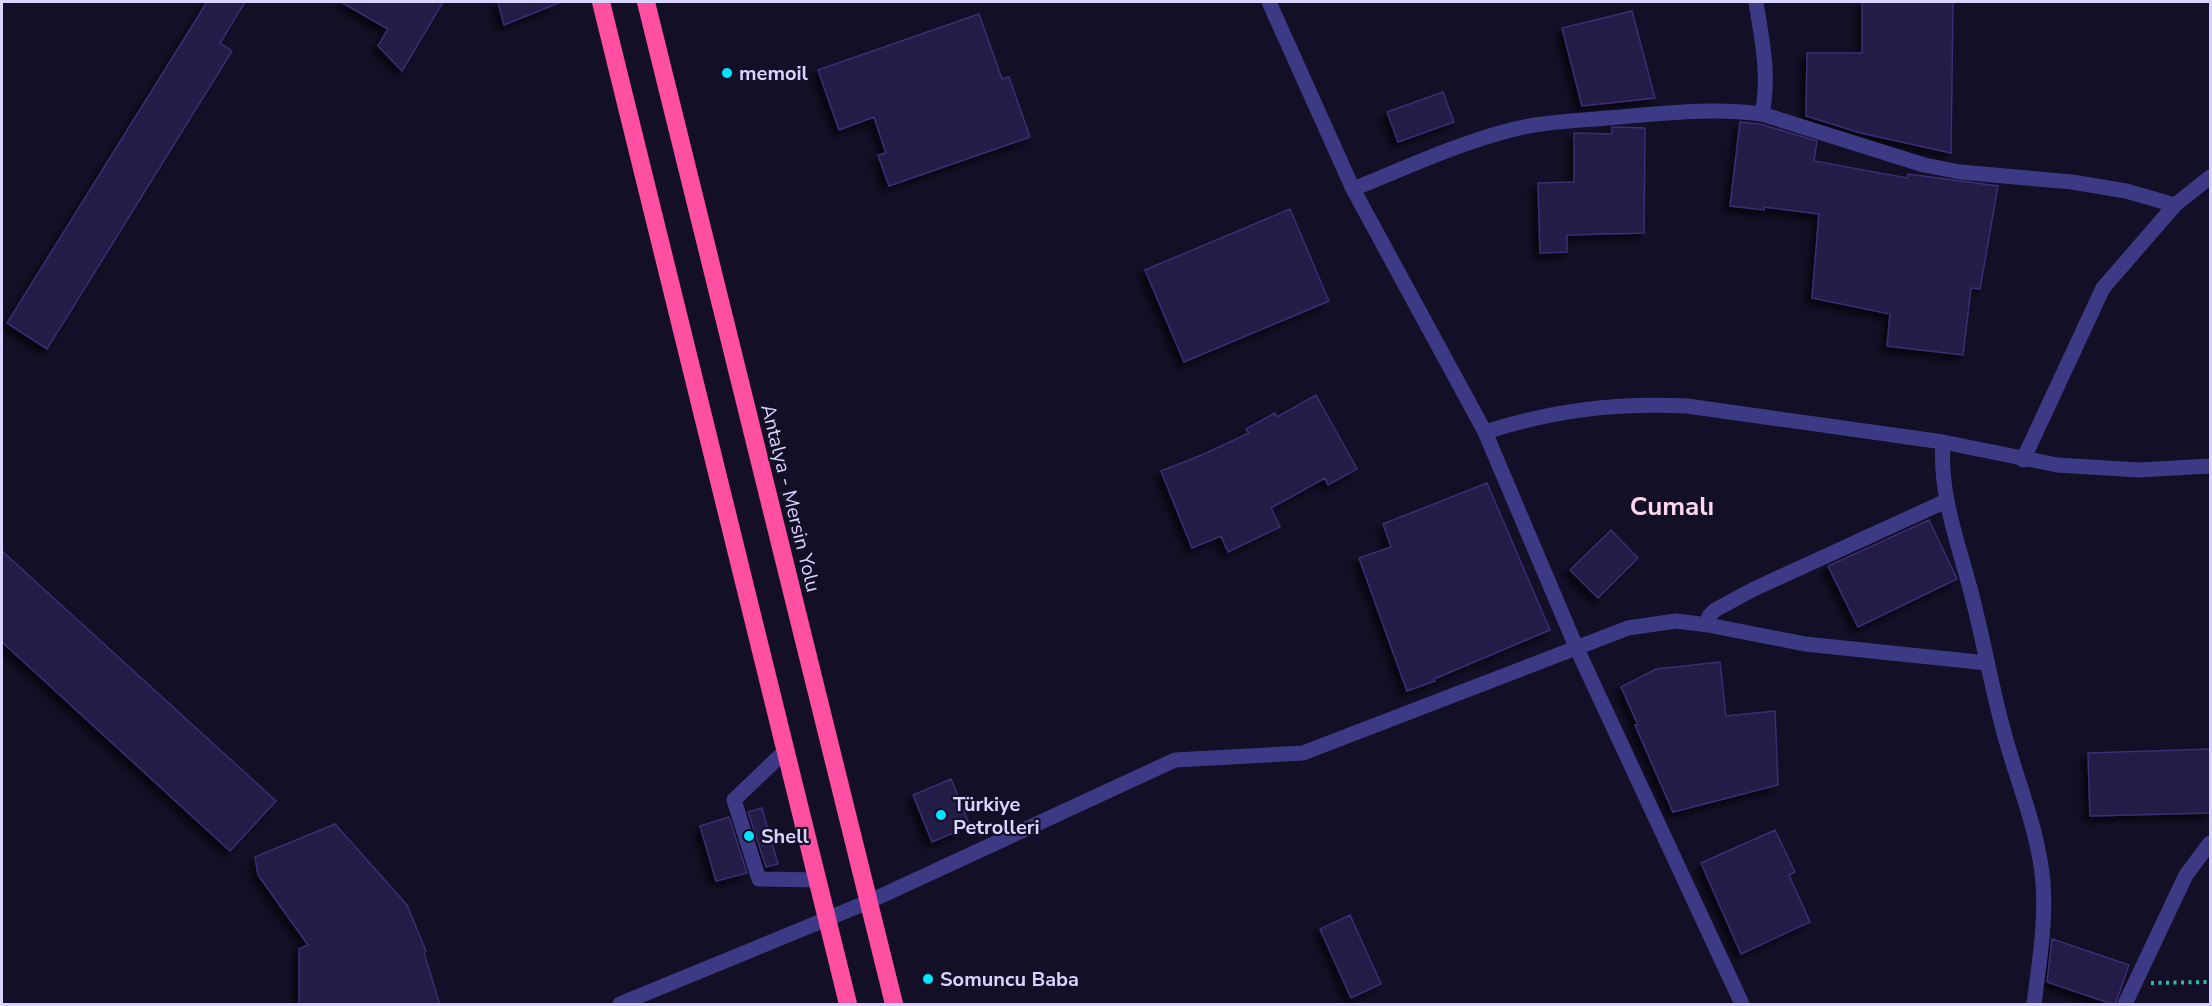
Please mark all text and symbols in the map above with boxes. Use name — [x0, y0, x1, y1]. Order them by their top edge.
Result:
place label: memoil — [739, 60, 809, 87]
marker: memoil — [720, 66, 734, 80]
street label: Antalya - Mersin Yolu — [754, 401, 827, 595]
district label: Cumalı — [1630, 489, 1714, 524]
place label: Türkiye Petrolleri — [953, 791, 1040, 841]
marker: Türkiye Petrolleri — [934, 808, 948, 822]
place label: Shell — [761, 823, 810, 850]
marker: Shell — [742, 829, 756, 843]
place label: Somuncu Baba — [940, 966, 1079, 993]
marker: Somuncu Baba — [921, 972, 935, 986]

